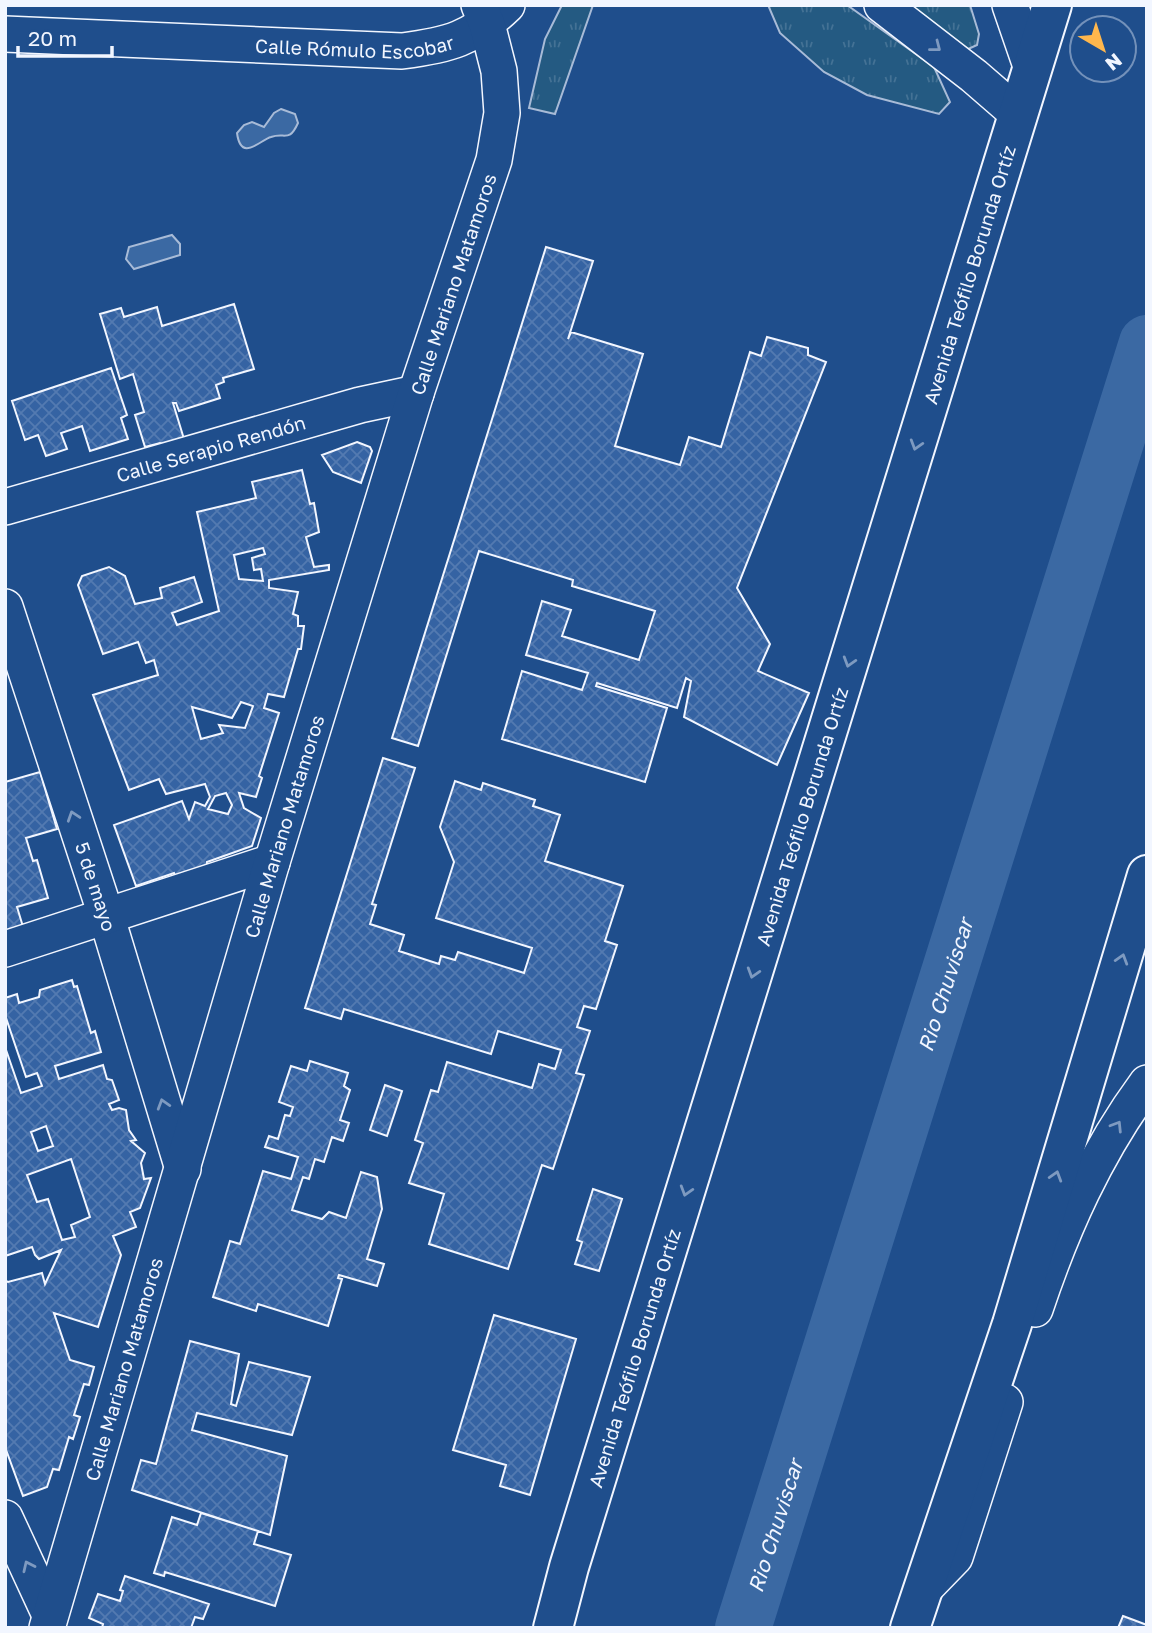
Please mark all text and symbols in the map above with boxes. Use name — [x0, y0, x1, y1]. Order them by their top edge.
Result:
scale bar — [18, 14, 112, 58]
north arrow — [1068, 14, 1138, 84]
text: 20 m — [28, 25, 77, 51]
street label: Calle Rómulo Escobar — [255, 30, 457, 63]
one-way arrow — [928, 38, 941, 51]
text: N — [1101, 49, 1127, 76]
street label: Avenida Teófilo Borunda Ortíz — [918, 142, 1019, 407]
street label: Calle Mariano Matamoros — [405, 170, 500, 398]
street label: Calle Serapio Rendón — [113, 410, 308, 486]
one-way arrow — [910, 439, 925, 451]
one-way arrow — [843, 656, 857, 668]
street label: Avenida Teófilo Borunda Ortíz — [750, 684, 852, 948]
street label: Calle Mariano Matamoros — [239, 712, 328, 940]
one-way arrow — [67, 811, 82, 823]
street label: 5 de mayo — [71, 839, 122, 934]
water label: Rio Chuviscar — [912, 913, 979, 1055]
one-way arrow — [1113, 953, 1128, 965]
one-way arrow — [746, 967, 761, 979]
one-way arrow — [156, 1098, 171, 1110]
one-way arrow — [1109, 1120, 1122, 1133]
one-way arrow — [1048, 1171, 1063, 1183]
one-way arrow — [679, 1184, 694, 1196]
street label: Avenida Teófilo Borunda Ortíz — [583, 1226, 684, 1490]
street label: Calle Mariano Matamoros — [79, 1254, 167, 1483]
water label: Rio Chuviscar — [742, 1454, 809, 1596]
one-way arrow — [22, 1561, 36, 1574]

